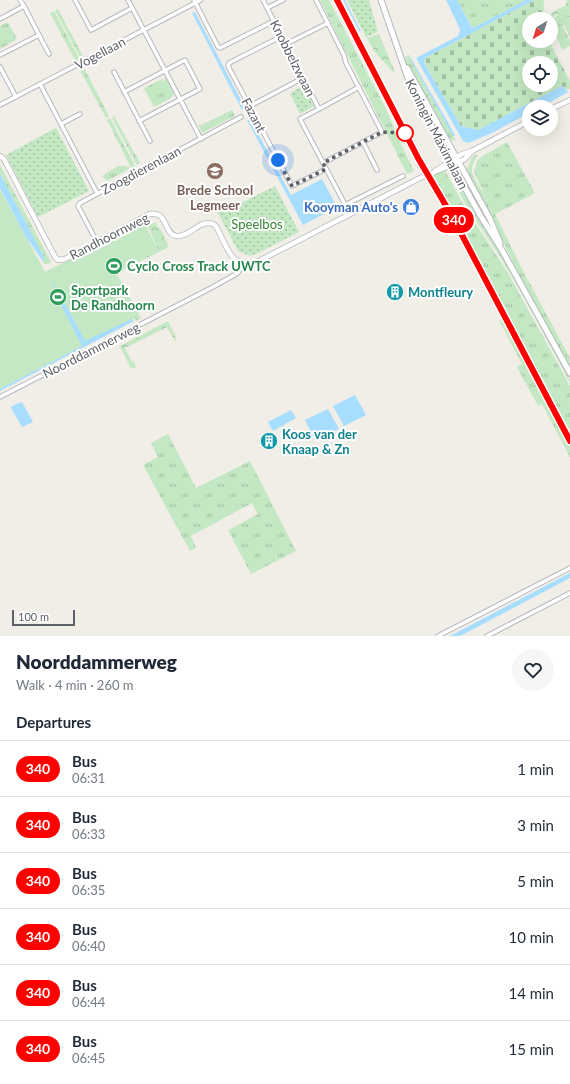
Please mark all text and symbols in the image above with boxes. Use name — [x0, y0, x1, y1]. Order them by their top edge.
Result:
north arrow — [522, 12, 558, 48]
map controls — [522, 12, 558, 136]
street label: Knobbelzwaan — [267, 17, 319, 99]
street label: Vogellaan — [72, 33, 128, 73]
button: locate — [522, 56, 558, 92]
street label: Koningin Máximalaan — [402, 76, 472, 192]
street label: Fazant — [238, 95, 270, 135]
button: layers — [522, 100, 558, 136]
unlabelled marker — [396, 124, 414, 142]
street label: Zoogdierenlaan — [98, 142, 184, 198]
your location — [268, 150, 288, 170]
school or university icon: Brede School Legmeer — [205, 161, 225, 181]
place label: Brede School Legmeer — [177, 182, 253, 213]
shop icon: Kooyman Auto's — [401, 197, 421, 217]
place label: Kooyman Auto's — [304, 199, 398, 215]
line badge: 340 — [431, 207, 477, 233]
street label: Randhoornweg — [67, 209, 151, 263]
text: 340 — [442, 211, 466, 228]
park label: Speelbos — [231, 216, 283, 232]
sports icon: Cyclo Cross Track UWTC — [104, 256, 124, 276]
place label: Cyclo Cross Track UWTC — [127, 258, 271, 274]
place label: Sportpark De Randhoorn — [71, 282, 155, 313]
building icon: Montfleury — [385, 282, 405, 302]
place label: Montfleury — [408, 284, 473, 300]
sports icon: Sportpark De Randhoorn — [48, 287, 68, 307]
street label: Noorddammerweg — [40, 319, 142, 381]
place label: Koos van der Knaap & Zn — [282, 426, 357, 457]
building icon: Koos van der Knaap & Zn — [259, 431, 279, 451]
scale bar — [12, 608, 75, 627]
text: 100 m — [18, 610, 49, 623]
button: heart — [512, 649, 554, 691]
text: Noorddammerweg — [16, 650, 177, 673]
text: Walk · 4 min · 260 m — [16, 677, 134, 693]
text: Departures — [16, 713, 91, 731]
text: Bus — [72, 752, 97, 770]
text: 340 — [26, 760, 50, 777]
text: 1 min — [517, 760, 554, 778]
text: 06:31 — [72, 770, 105, 786]
text: Bus — [72, 808, 97, 826]
text: 340 — [26, 816, 50, 833]
text: 3 min — [517, 816, 554, 834]
text: 06:33 — [72, 826, 105, 842]
text: Bus — [72, 864, 97, 882]
text: 340 — [26, 872, 50, 889]
text: 5 min — [517, 872, 554, 890]
text: 06:35 — [72, 882, 105, 898]
text: Bus — [72, 920, 97, 938]
text: 340 — [26, 928, 50, 945]
text: 10 min — [508, 928, 554, 946]
text: 06:40 — [72, 938, 105, 954]
text: Bus — [72, 976, 97, 994]
text: 340 — [26, 984, 50, 1001]
text: 14 min — [508, 984, 554, 1002]
text: 06:44 — [72, 994, 105, 1010]
text: Bus — [72, 1032, 97, 1050]
text: 340 — [26, 1040, 50, 1057]
text: 15 min — [508, 1040, 554, 1058]
text: 06:45 — [72, 1050, 105, 1066]

